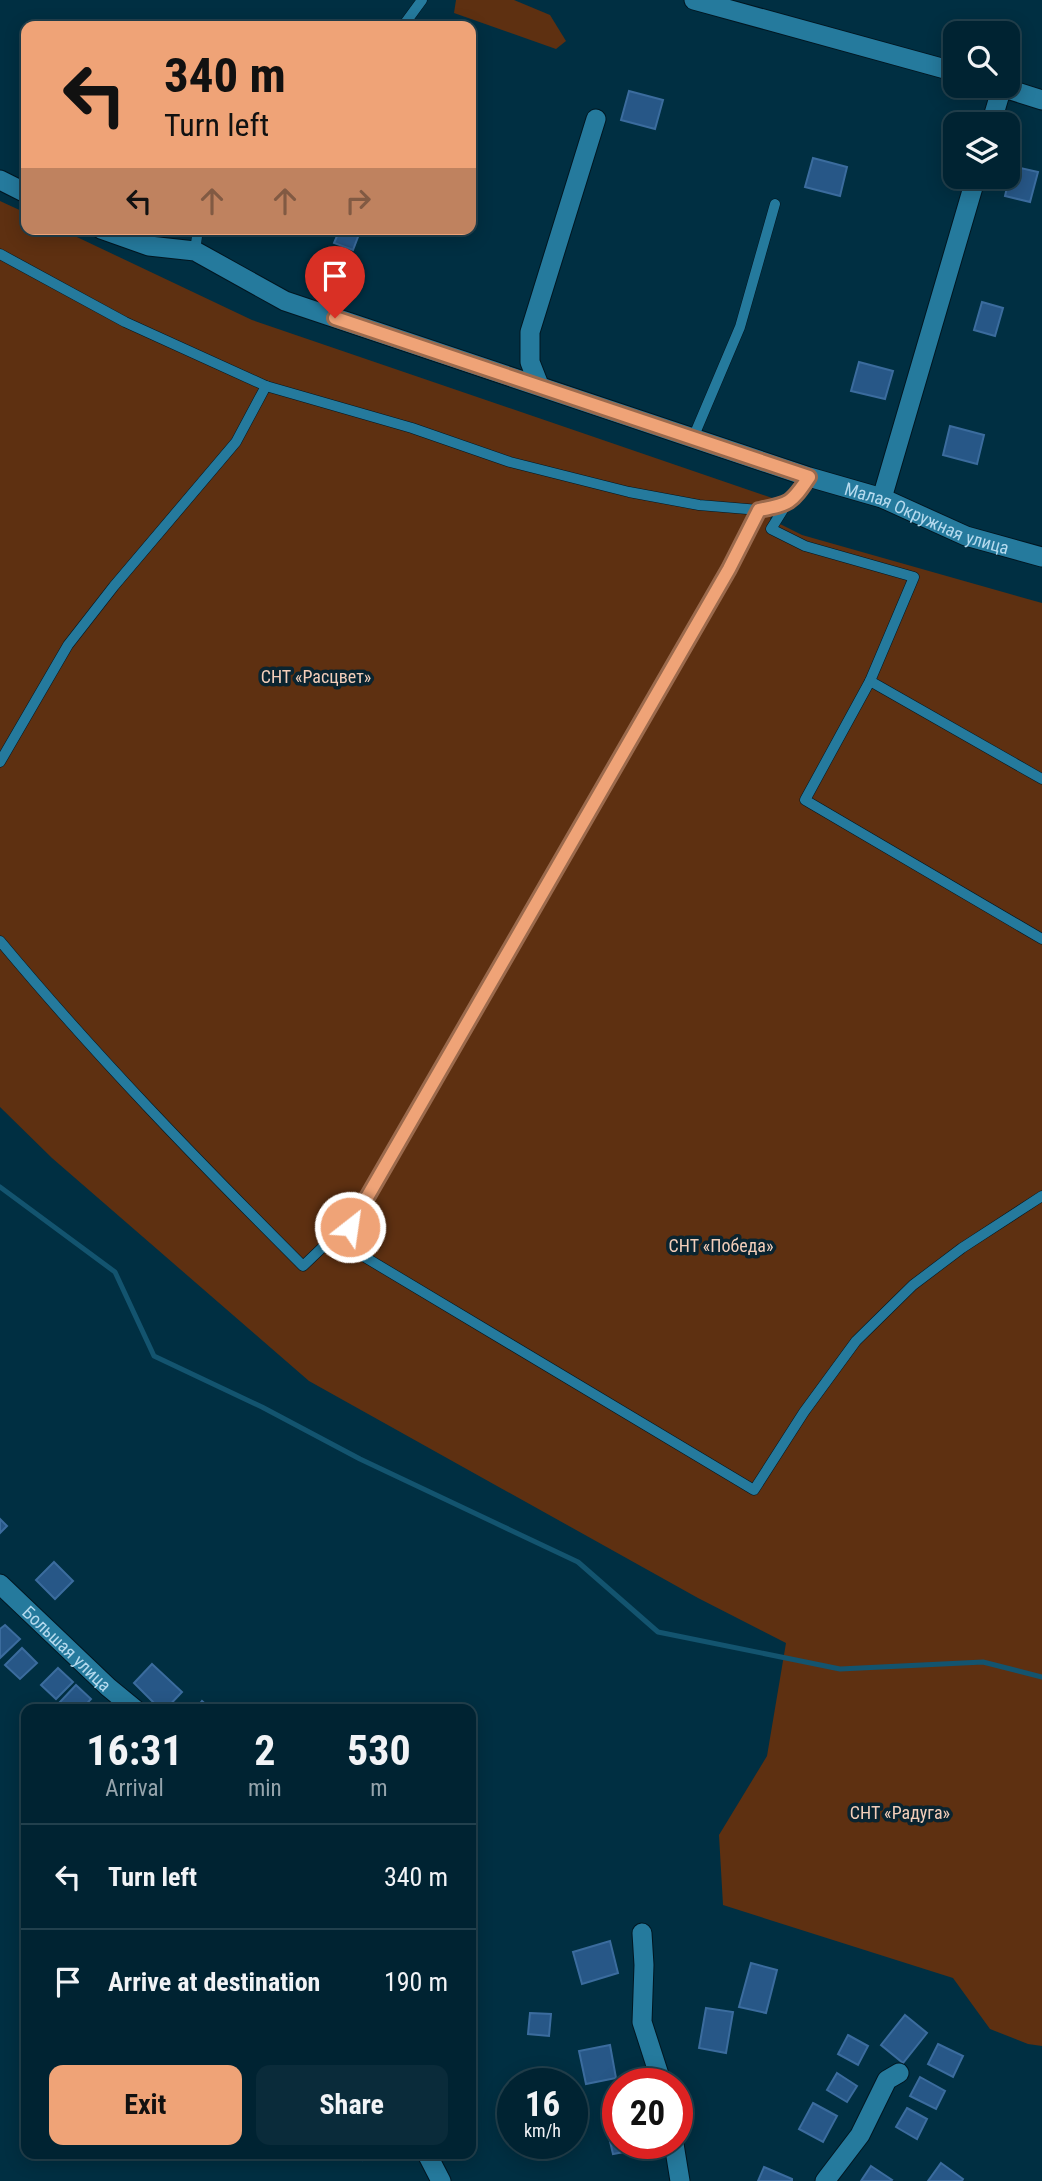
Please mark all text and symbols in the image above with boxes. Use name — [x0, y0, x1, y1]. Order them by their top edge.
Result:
map controls — [943, 21, 1020, 189]
button: search — [943, 21, 1020, 98]
text: 340 m — [164, 47, 286, 104]
icon: left — [49, 49, 140, 140]
text: Turn left — [164, 106, 269, 144]
button: layers — [943, 112, 1020, 189]
icon: left — [120, 182, 158, 220]
icon: ahead — [193, 182, 231, 220]
icon: ahead — [266, 182, 304, 220]
icon: right — [339, 182, 377, 220]
pin — [305, 246, 365, 318]
icon: arrive — [316, 257, 354, 295]
street label: Малая Окружная улица — [842, 477, 1012, 558]
park label: СНТ «Расцвет» — [261, 666, 371, 687]
position arrow — [313, 1190, 387, 1264]
park label: СНТ «Победа» — [669, 1235, 773, 1256]
street label: Большая улица — [19, 1601, 116, 1695]
text: 16:31 — [86, 1726, 183, 1775]
text: 2 — [254, 1726, 275, 1775]
text: 530 — [347, 1726, 411, 1775]
text: Arrival — [105, 1775, 164, 1802]
text: min — [248, 1775, 282, 1802]
text: m — [370, 1775, 387, 1802]
park label: СНТ «Радуга» — [850, 1802, 950, 1823]
icon: left — [49, 1858, 87, 1896]
text: Turn left — [108, 1862, 197, 1892]
text: 340 m — [384, 1862, 448, 1892]
icon: arrive — [49, 1963, 87, 2001]
text: Arrive at destination — [108, 1967, 320, 1997]
text: 190 m — [384, 1967, 448, 1997]
button: Exit — [49, 2065, 242, 2145]
button: Share — [256, 2065, 448, 2145]
speed limit sign: 20 — [602, 2068, 693, 2159]
text: 16 — [525, 2084, 560, 2125]
text: km/h — [524, 2120, 561, 2141]

